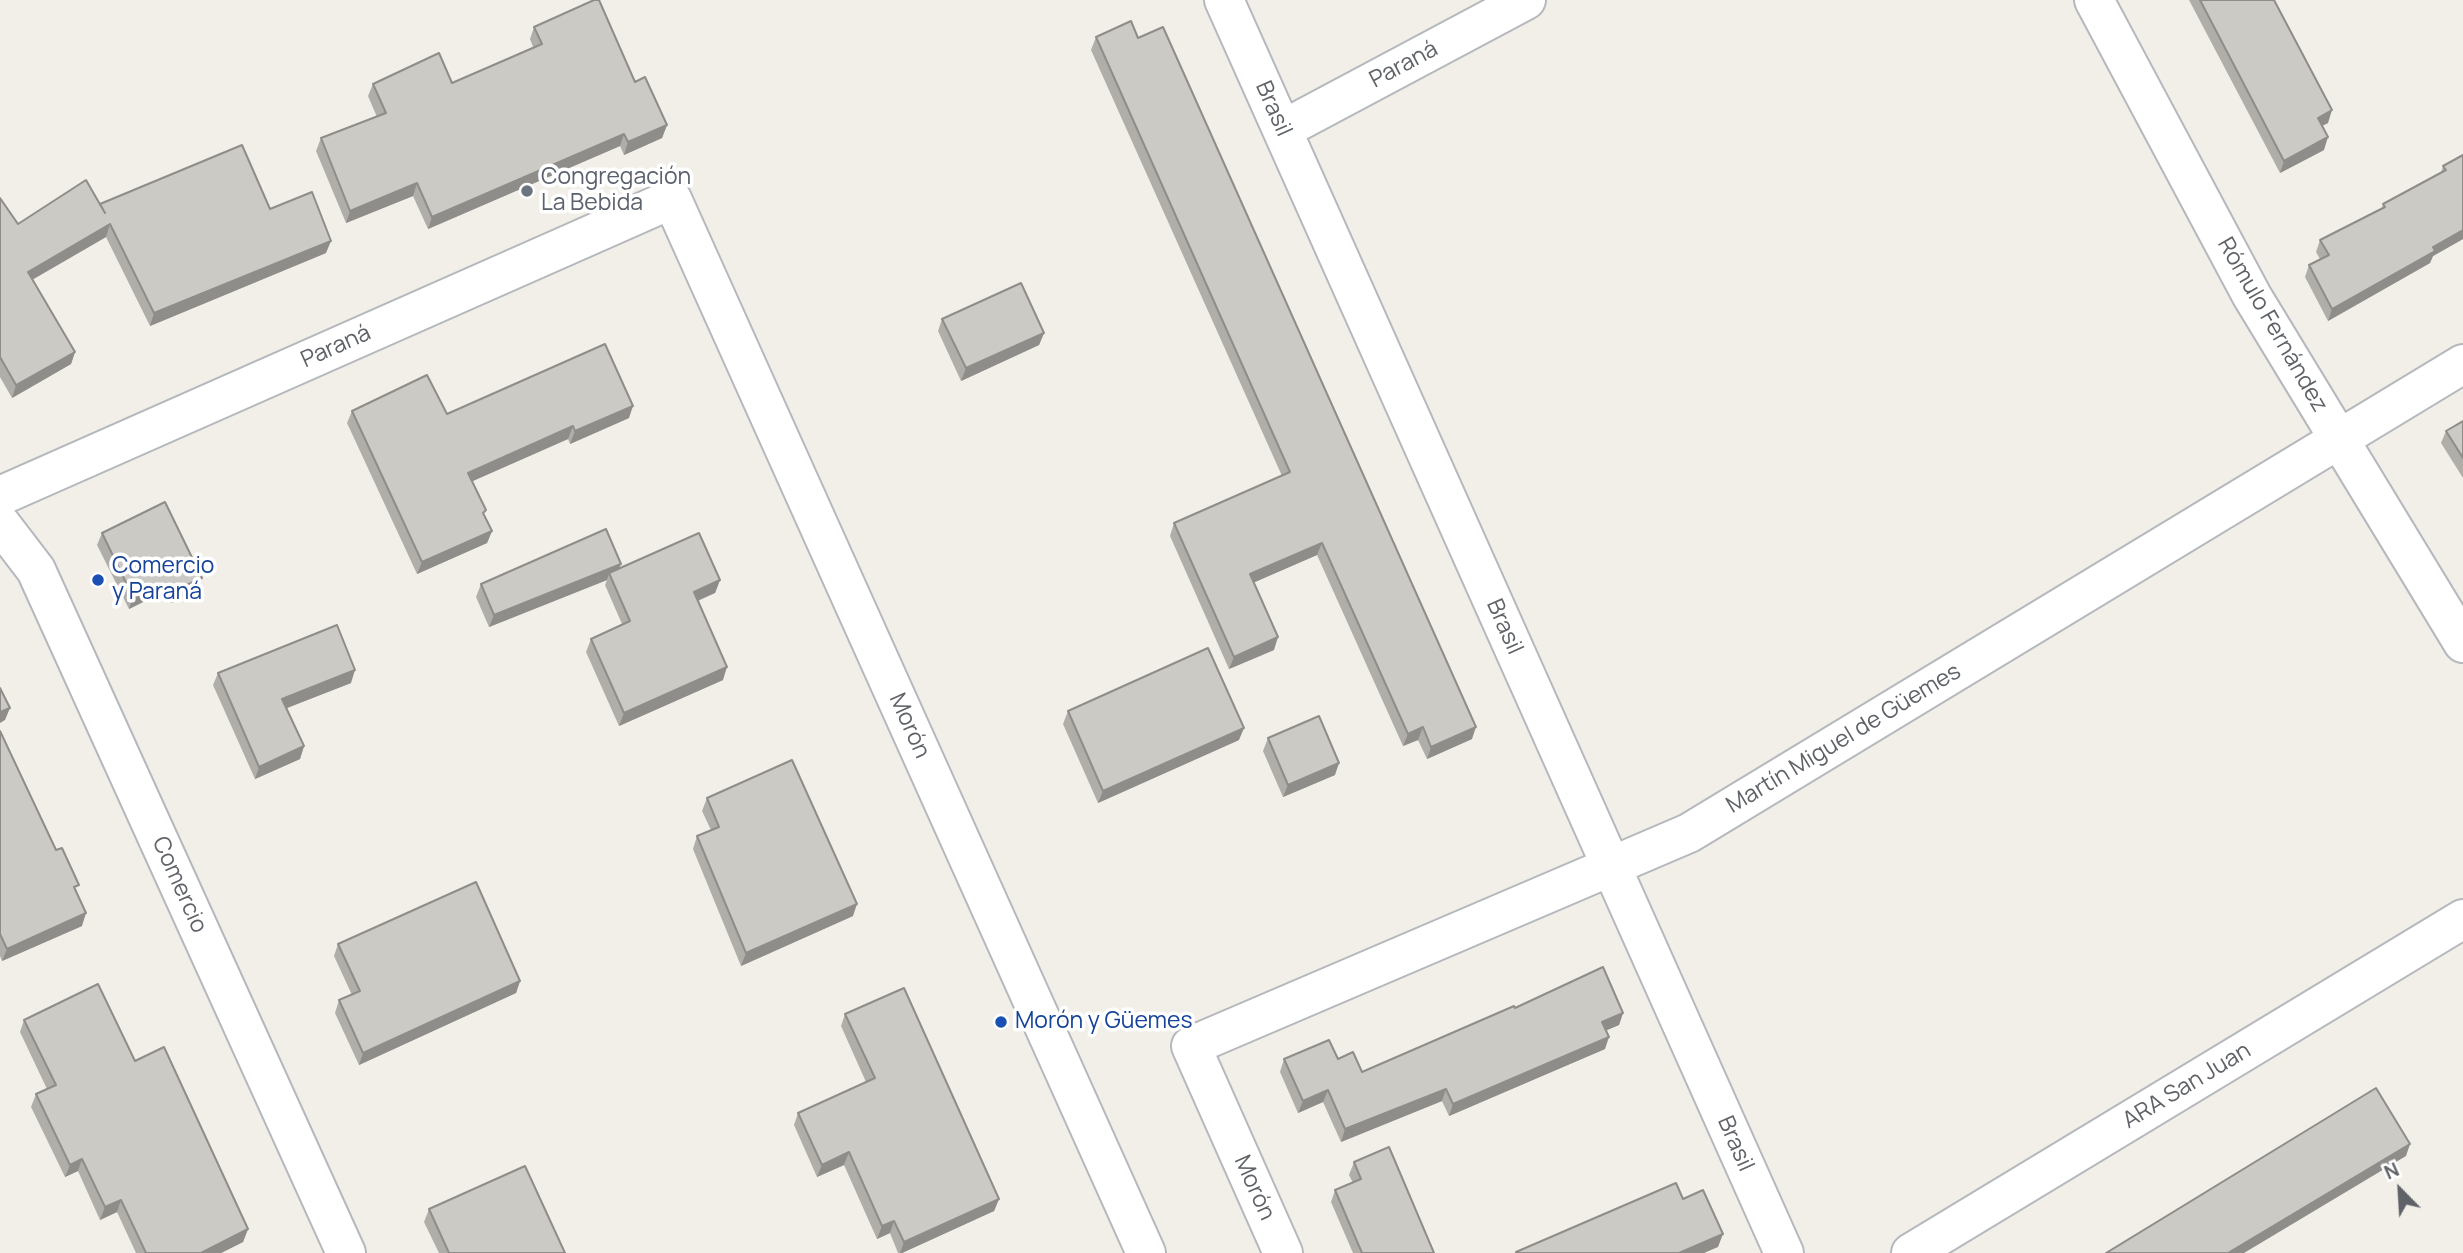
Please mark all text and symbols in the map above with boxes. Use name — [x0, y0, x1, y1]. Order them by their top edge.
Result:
street label: Paraná — [1365, 36, 1443, 94]
street label: Brasil — [1249, 77, 1297, 141]
place label: Congregación La Bebida — [541, 164, 691, 218]
marker: Congregación La Bebida — [519, 183, 535, 199]
street label: Rómulo Fernández — [2211, 233, 2333, 417]
street label: Paraná — [297, 320, 375, 374]
place label: Comercio y Paraná — [112, 553, 214, 607]
marker: Comercio y Paraná — [90, 572, 106, 588]
street label: Brasil — [1480, 595, 1528, 659]
street label: Martín Miguel de Güemes — [1722, 658, 1966, 820]
street label: Morón — [883, 689, 935, 763]
street label: Comercio — [146, 833, 212, 937]
place label: Morón y Güemes — [1015, 1008, 1193, 1036]
marker: Morón y Güemes — [993, 1014, 1009, 1030]
street label: ARA San Juan — [2118, 1037, 2256, 1135]
street label: Brasil — [1711, 1112, 1759, 1176]
street label: Morón — [1228, 1151, 1280, 1225]
north arrow — [2365, 1155, 2435, 1225]
text: N — [2380, 1156, 2403, 1185]

